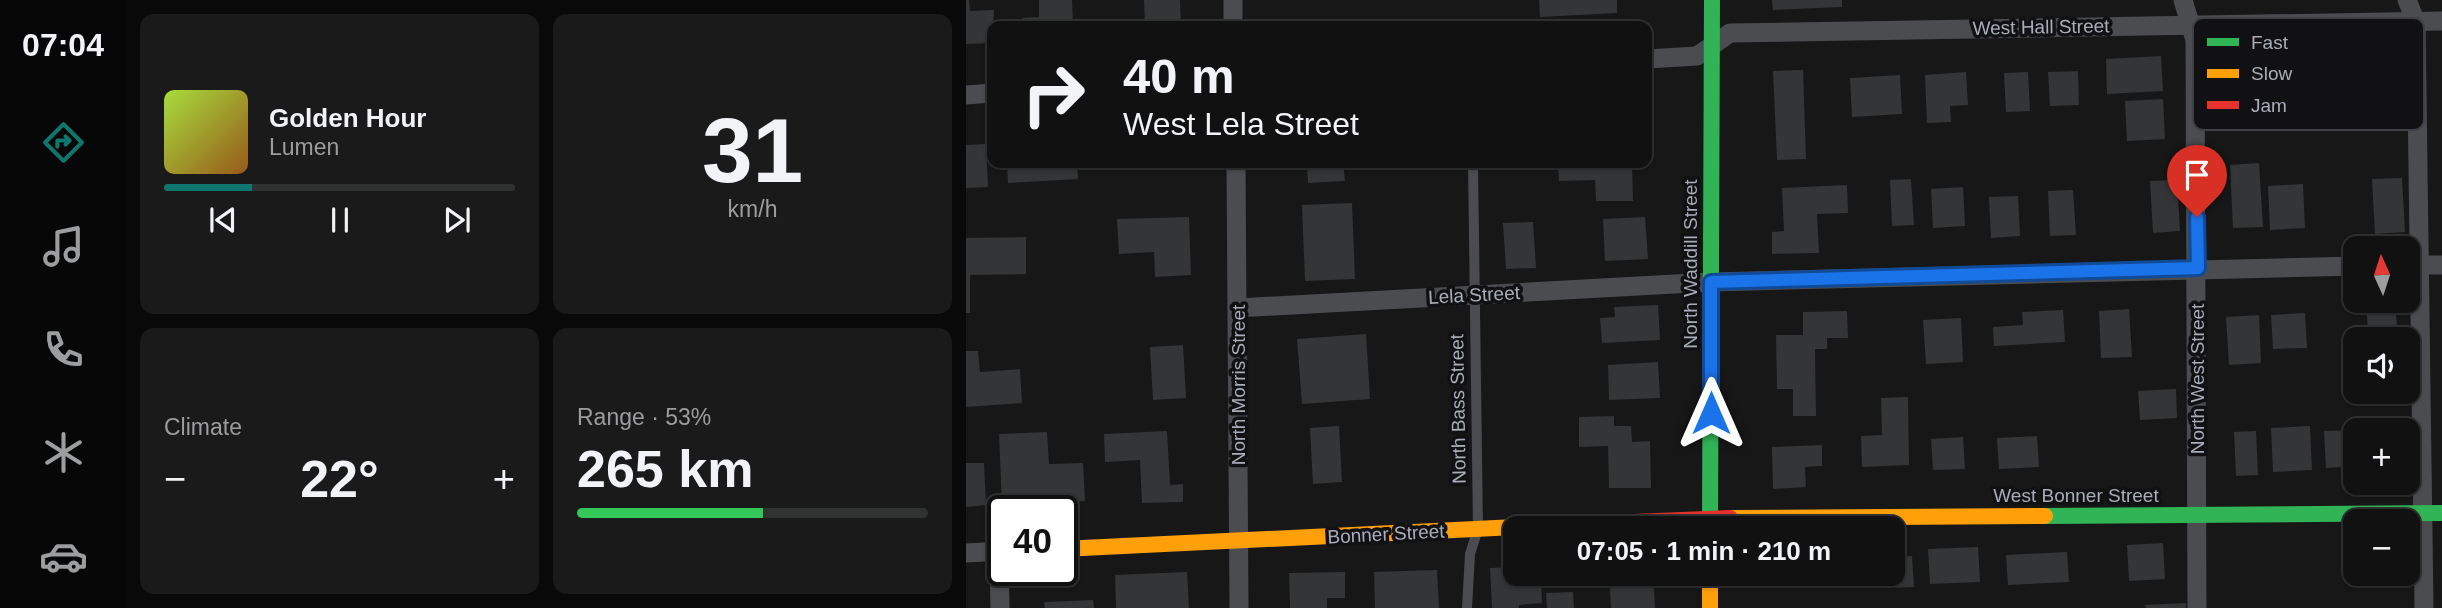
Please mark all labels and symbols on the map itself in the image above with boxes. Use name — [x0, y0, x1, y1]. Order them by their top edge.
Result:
street label: West Hall Street — [1972, 15, 2110, 39]
legend — [2193, 18, 2424, 130]
text: Fast — [2251, 32, 2289, 53]
text: Slow — [2251, 63, 2292, 84]
text: Jam — [2251, 95, 2287, 116]
pin — [2167, 145, 2227, 217]
street label: North Waddill Street — [1680, 179, 1701, 349]
north arrow — [2343, 236, 2420, 313]
street label: Lela Street — [1428, 282, 1521, 308]
street label: North West Street — [2187, 303, 2208, 454]
street label: North Morris Street — [1228, 304, 1249, 465]
street label: North Bass Street — [1446, 333, 1470, 484]
position arrow — [1674, 376, 1748, 450]
street label: West Bonner Street — [1993, 485, 2159, 506]
speed limit sign: 40 — [987, 495, 1078, 586]
street label: Bonner Street — [1327, 520, 1446, 548]

